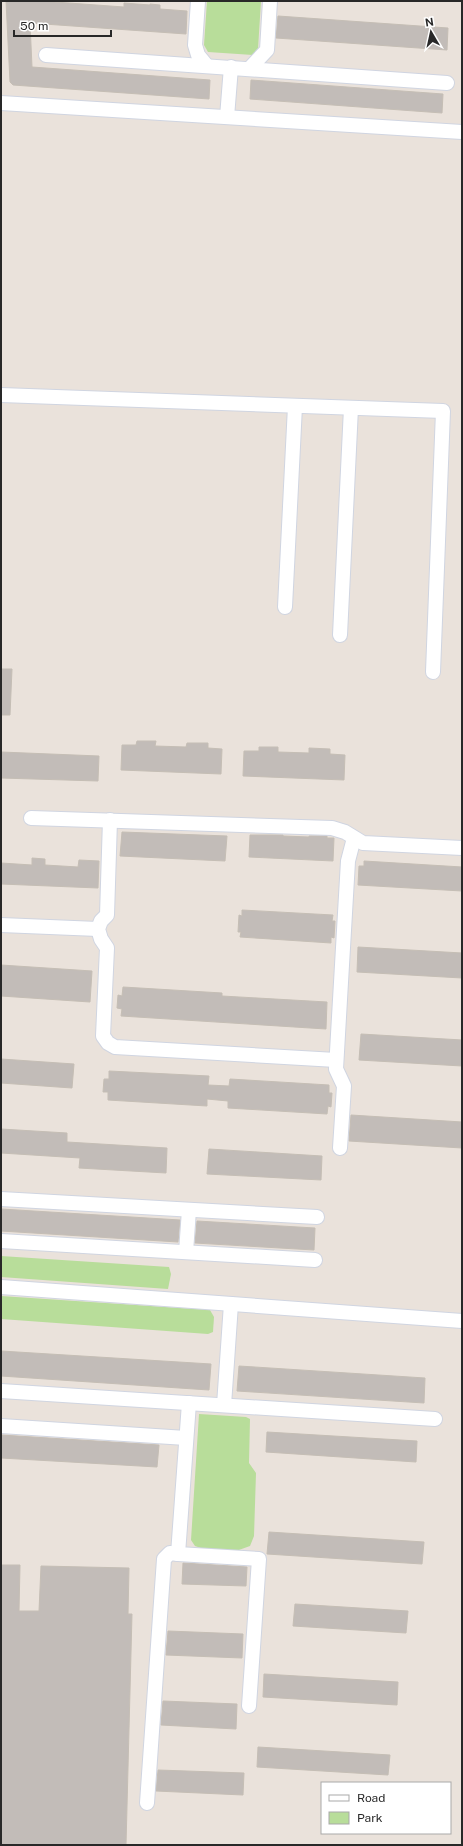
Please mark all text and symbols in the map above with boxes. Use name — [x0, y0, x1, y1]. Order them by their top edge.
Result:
scale bar — [14, 12, 111, 38]
north arrow — [411, 12, 451, 52]
text: N — [424, 16, 435, 29]
text: 50 m — [20, 19, 48, 33]
legend — [321, 1782, 451, 1834]
text: Road — [357, 1791, 385, 1805]
text: Park — [357, 1811, 383, 1825]

